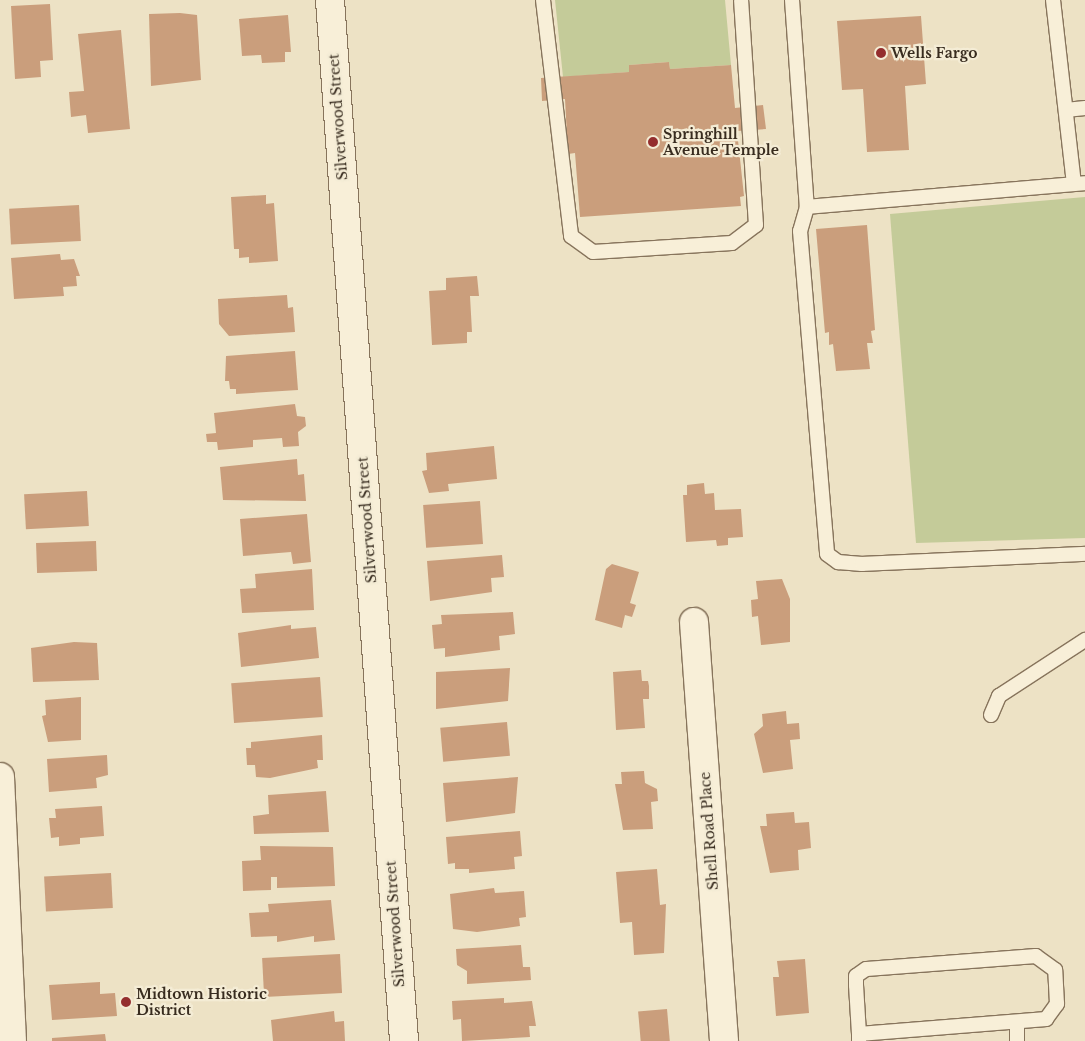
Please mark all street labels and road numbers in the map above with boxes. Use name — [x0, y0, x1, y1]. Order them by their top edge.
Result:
street label: Silverwood Street — [325, 53, 351, 181]
street label: Silverwood Street — [354, 456, 380, 584]
street label: Shell Road Place — [696, 771, 722, 891]
street label: Silverwood Street — [382, 860, 408, 988]

